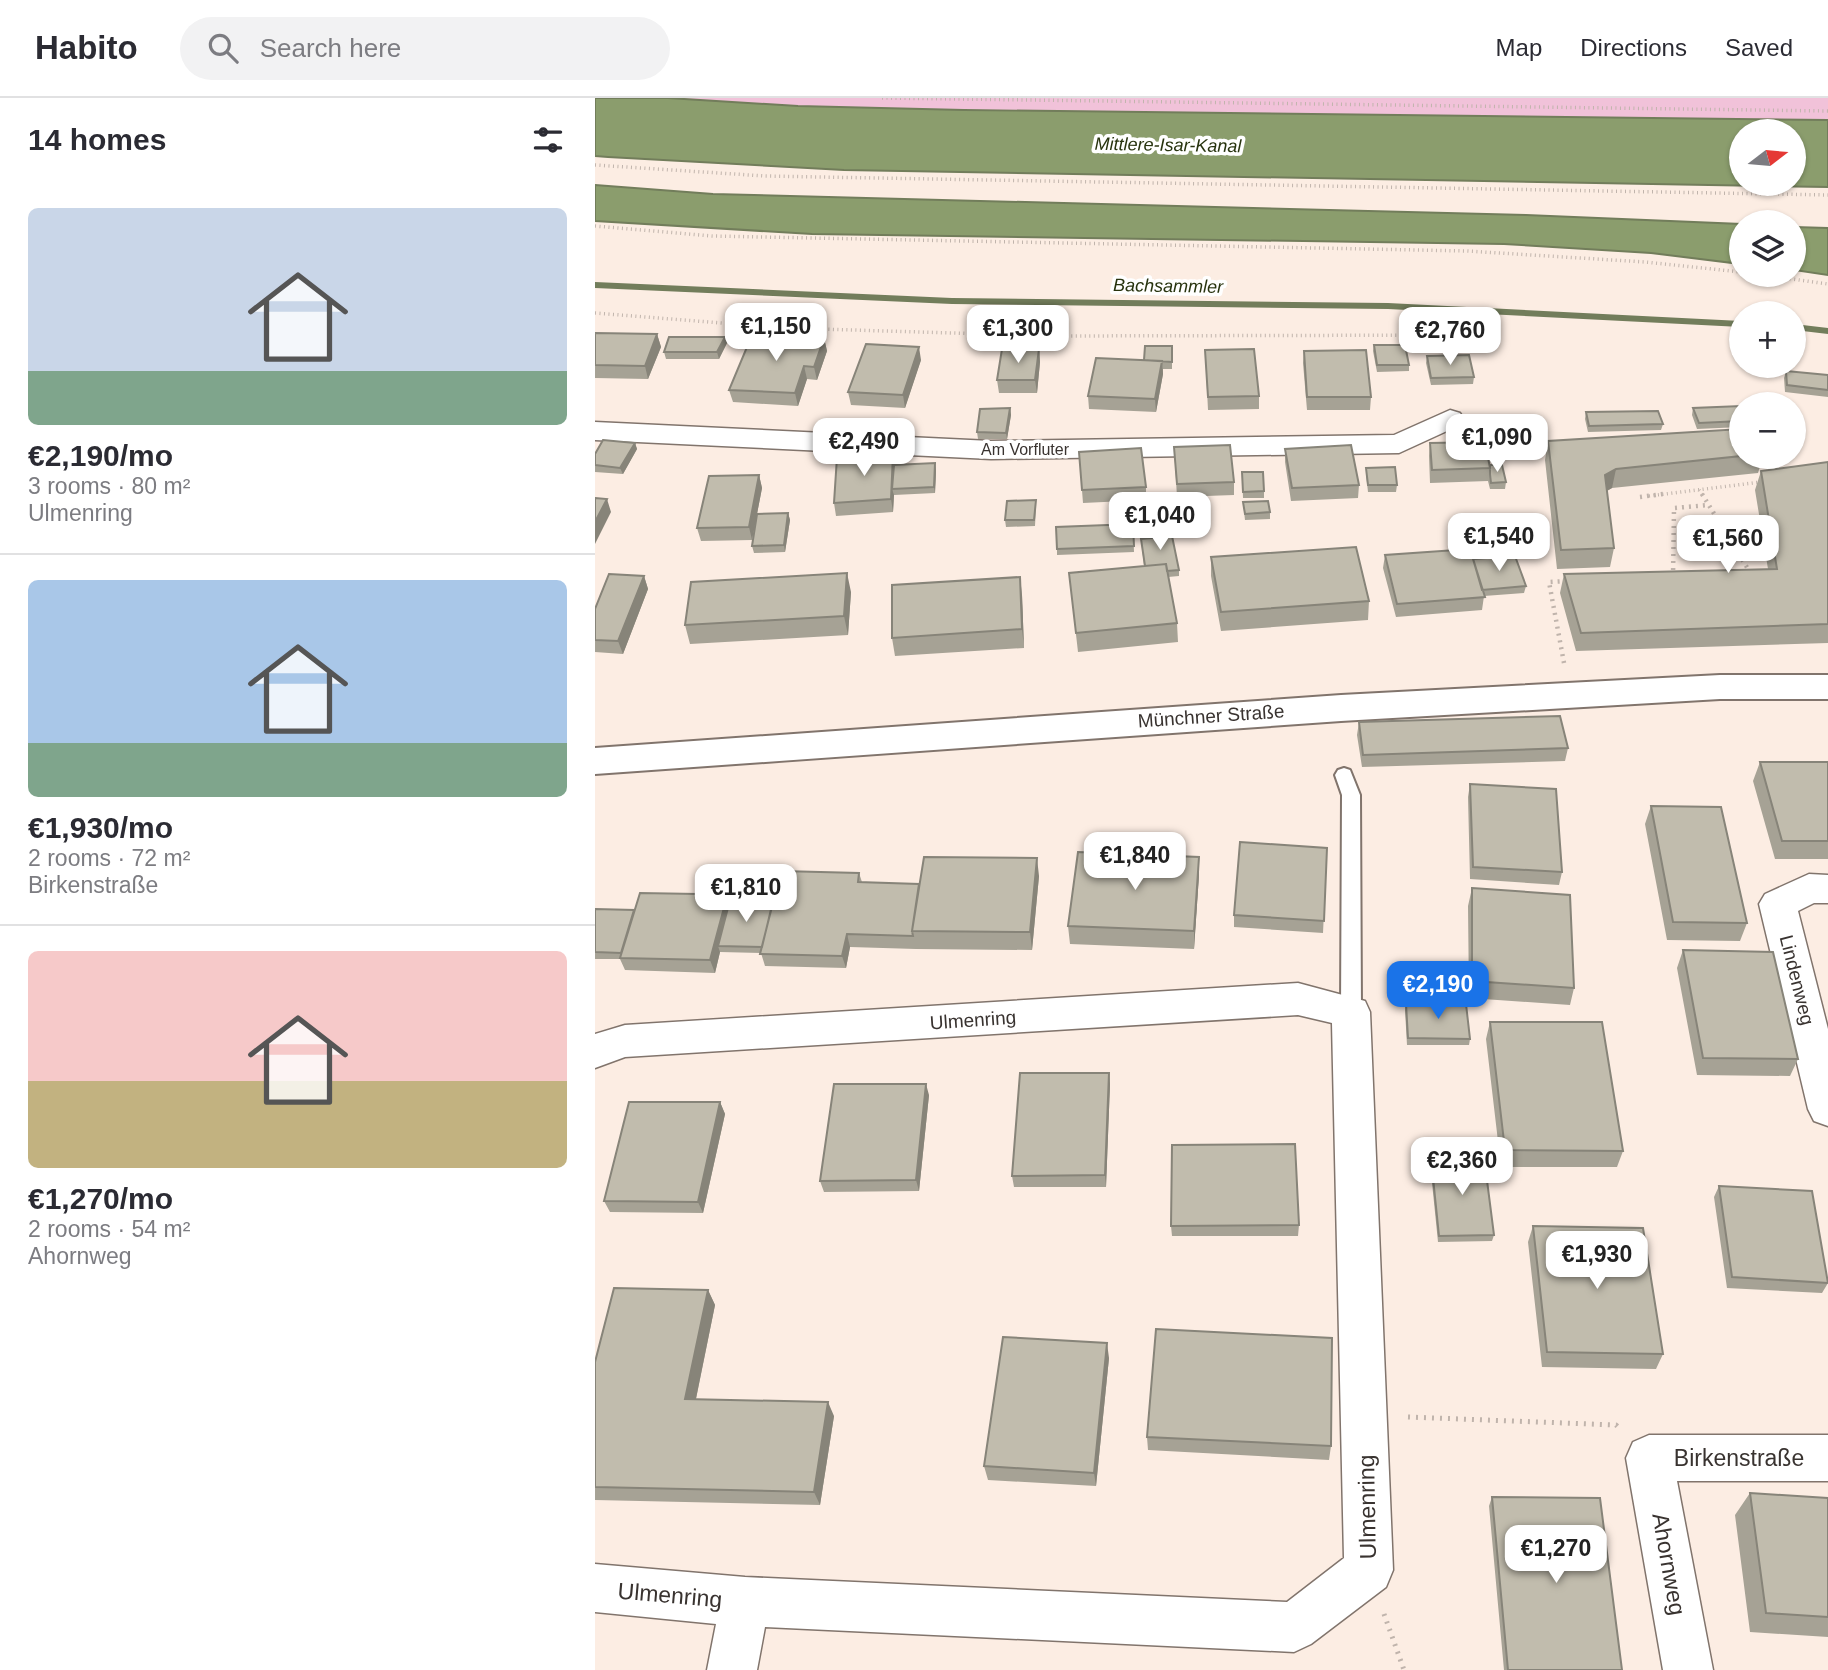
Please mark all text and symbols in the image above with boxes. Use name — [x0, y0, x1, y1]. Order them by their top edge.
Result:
search box — [180, 17, 670, 80]
text: Habito — [35, 29, 138, 66]
icon: search — [204, 29, 242, 67]
text: Search here — [260, 33, 401, 63]
text: Map — [1496, 34, 1542, 61]
text: Directions — [1580, 34, 1687, 61]
text: Saved — [1725, 34, 1793, 61]
north arrow — [1729, 119, 1806, 196]
map controls — [1729, 119, 1806, 469]
icon: filters — [529, 121, 567, 159]
text: 14 homes — [28, 123, 166, 156]
water label: Mittlere-Isar-Kanal — [1094, 134, 1243, 156]
button: layers — [1729, 210, 1806, 287]
icon: home — [235, 254, 361, 380]
water label: Bachsammler — [1113, 275, 1224, 297]
button: + — [1729, 301, 1806, 378]
pin: €1,150 — [719, 303, 833, 363]
pin: €1,300 — [961, 306, 1075, 365]
pin: €2,760 — [1393, 308, 1507, 367]
text: €1,150 — [741, 313, 811, 339]
text: €1,300 — [983, 315, 1053, 341]
text: €2,760 — [1415, 317, 1485, 343]
button: − — [1729, 392, 1806, 469]
pin: €1,090 — [1440, 414, 1554, 474]
pin: €2,490 — [807, 418, 921, 478]
text: €1,090 — [1462, 424, 1532, 450]
text: €2,490 — [829, 428, 899, 454]
text: €2,190/mo — [28, 439, 173, 472]
street label: Am Vorfluter — [981, 441, 1070, 458]
text: 3 rooms · 80 m² — [28, 473, 190, 499]
pin: €1,040 — [1103, 492, 1217, 552]
text: Ulmenring — [28, 500, 133, 526]
text: €1,040 — [1125, 502, 1195, 528]
pin: €1,540 — [1442, 514, 1556, 573]
pin: €1,560 — [1671, 516, 1785, 575]
text: €1,540 — [1464, 523, 1534, 549]
text: €1,560 — [1693, 525, 1763, 551]
icon: home — [235, 626, 361, 752]
street label: Münchner Straße — [1137, 700, 1285, 732]
text: €1,930/mo — [28, 811, 173, 844]
pin: €1,840 — [1078, 832, 1192, 892]
text: €1,840 — [1100, 842, 1170, 868]
text: 2 rooms · 72 m² — [28, 845, 190, 871]
pin: €1,810 — [689, 864, 803, 924]
text: Birkenstraße — [28, 872, 158, 898]
text: €1,810 — [711, 874, 781, 900]
street label: Lindenweg — [1776, 933, 1818, 1027]
pin: €2,190 — [1381, 962, 1495, 1021]
text: €2,190 — [1403, 971, 1473, 997]
icon: home — [235, 997, 361, 1123]
street label: Ulmenring — [929, 1007, 1017, 1033]
pin: €2,360 — [1405, 1138, 1519, 1197]
text: €2,360 — [1427, 1147, 1497, 1173]
text: €1,270/mo — [28, 1182, 173, 1215]
text: 2 rooms · 54 m² — [28, 1216, 190, 1242]
pin: €1,930 — [1540, 1232, 1654, 1291]
text: €1,930 — [1562, 1241, 1632, 1267]
text: Ahornweg — [28, 1243, 132, 1269]
street label: Birkenstraße — [1674, 1445, 1804, 1471]
street label: Ulmenring — [1353, 1454, 1381, 1560]
street label: Ahornweg — [1647, 1511, 1691, 1617]
pin: €1,270 — [1499, 1526, 1613, 1585]
text: €1,270 — [1521, 1535, 1591, 1561]
street label: Ulmenring — [617, 1577, 723, 1613]

